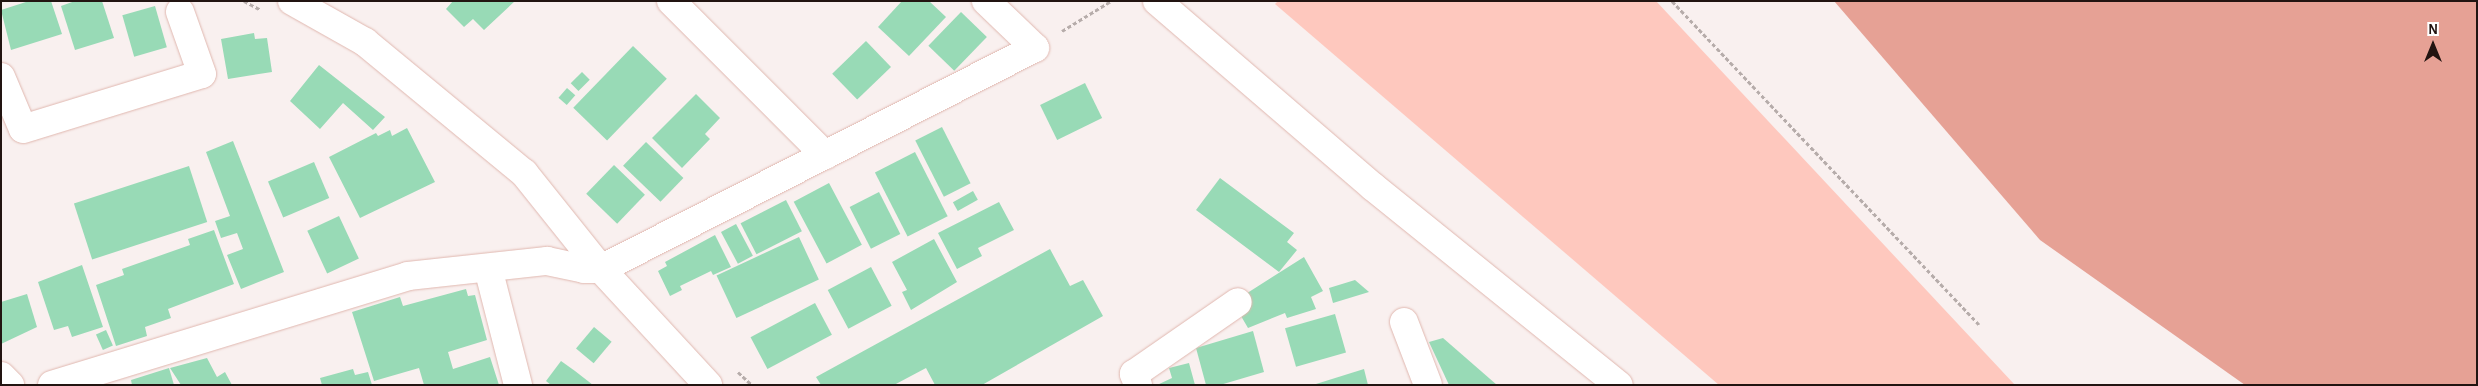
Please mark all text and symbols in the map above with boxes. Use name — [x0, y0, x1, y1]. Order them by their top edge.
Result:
north arrow — [2408, 20, 2458, 70]
text: N — [2428, 23, 2438, 37]

